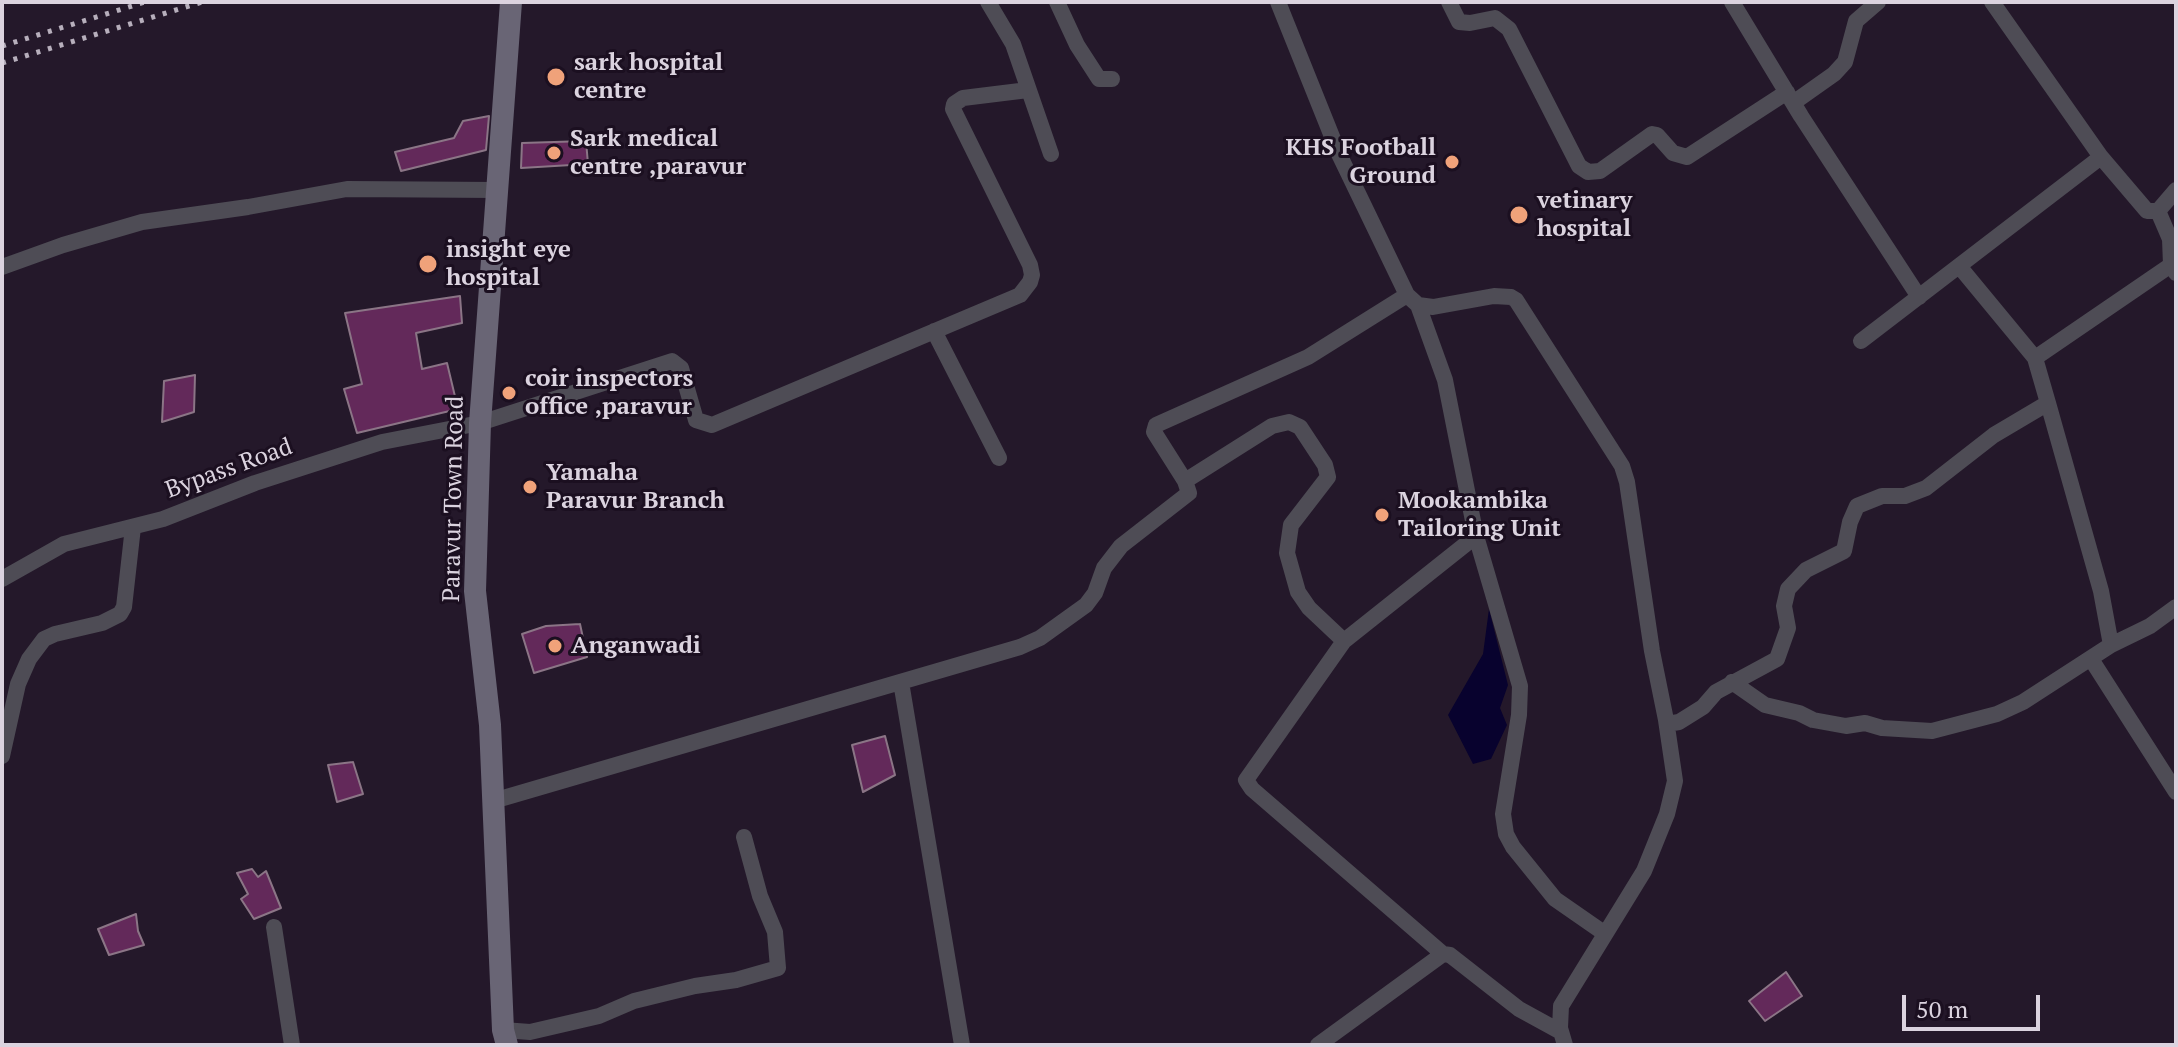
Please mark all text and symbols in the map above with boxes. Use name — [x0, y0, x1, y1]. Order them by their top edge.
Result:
place label: sark hospital centre — [574, 49, 723, 105]
marker: sark hospital centre — [545, 66, 567, 88]
place label: Sark medical centre ,paravur — [570, 125, 746, 181]
place label: KHS Football Ground — [1285, 134, 1436, 190]
marker: Sark medical centre ,paravur — [545, 144, 563, 162]
marker: KHS Football Ground — [1443, 153, 1461, 171]
place label: vetinary hospital — [1537, 187, 1632, 243]
marker: vetinary hospital — [1508, 204, 1530, 226]
place label: insight eye hospital — [446, 236, 571, 292]
marker: insight eye hospital — [417, 253, 439, 275]
place label: coir inspectors office ,paravur — [525, 365, 693, 421]
marker: coir inspectors office ,paravur — [500, 384, 518, 402]
street label: Paravur Town Road — [438, 396, 470, 602]
street label: Bypass Road — [162, 433, 296, 505]
place label: Yamaha Paravur Branch — [546, 459, 725, 515]
marker: Yamaha Paravur Branch — [521, 478, 539, 496]
place label: Mookambika Tailoring Unit — [1398, 487, 1561, 543]
marker: Mookambika Tailoring Unit — [1373, 506, 1391, 524]
place label: Anganwadi — [571, 632, 701, 660]
marker: Anganwadi — [546, 637, 564, 655]
scale bar — [1906, 979, 2044, 1029]
text: 50 m — [1916, 993, 1968, 1025]

